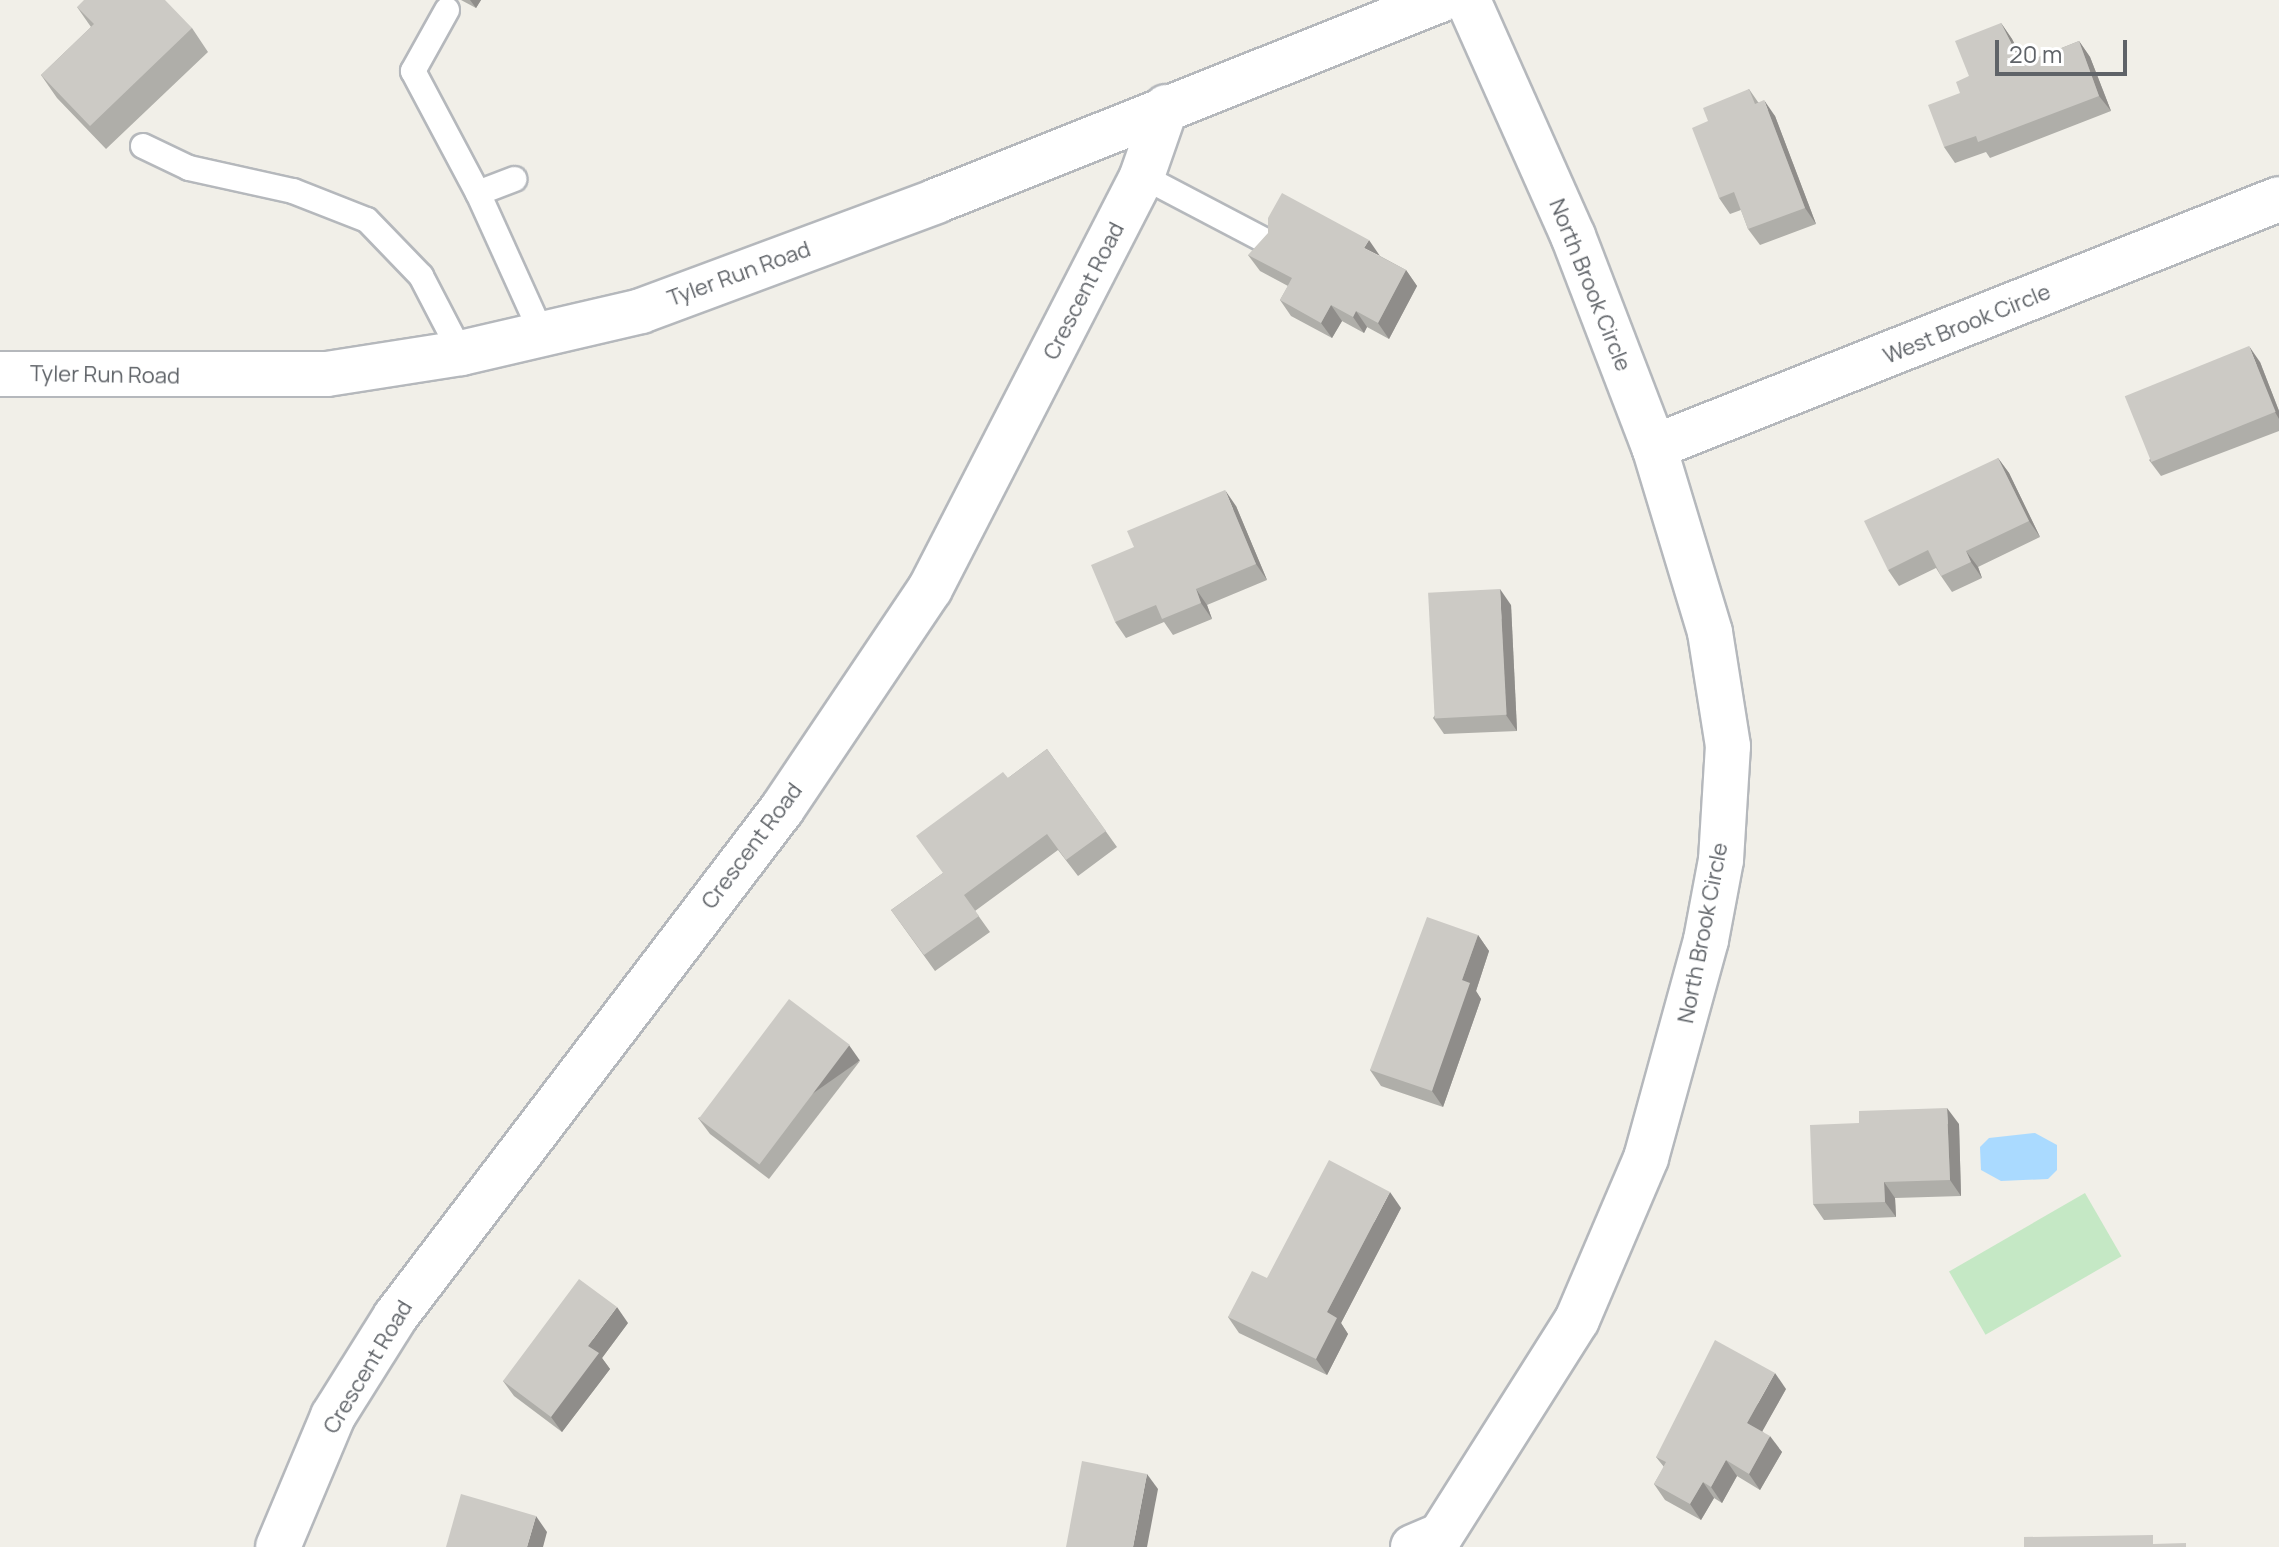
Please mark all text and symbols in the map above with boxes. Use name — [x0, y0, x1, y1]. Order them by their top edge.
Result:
scale bar — [1999, 24, 2131, 74]
text: 20 m — [2009, 37, 2062, 70]
street label: North Brook Circle — [1543, 195, 1637, 375]
street label: Crescent Road — [1038, 218, 1130, 364]
street label: Tyler Run Road — [664, 236, 814, 312]
street label: West Brook Circle — [1880, 278, 2054, 370]
street label: Tyler Run Road — [30, 360, 180, 390]
street label: Crescent Road — [696, 778, 808, 914]
street label: North Brook Circle — [1673, 841, 1733, 1025]
street label: Crescent Road — [318, 1296, 418, 1438]

